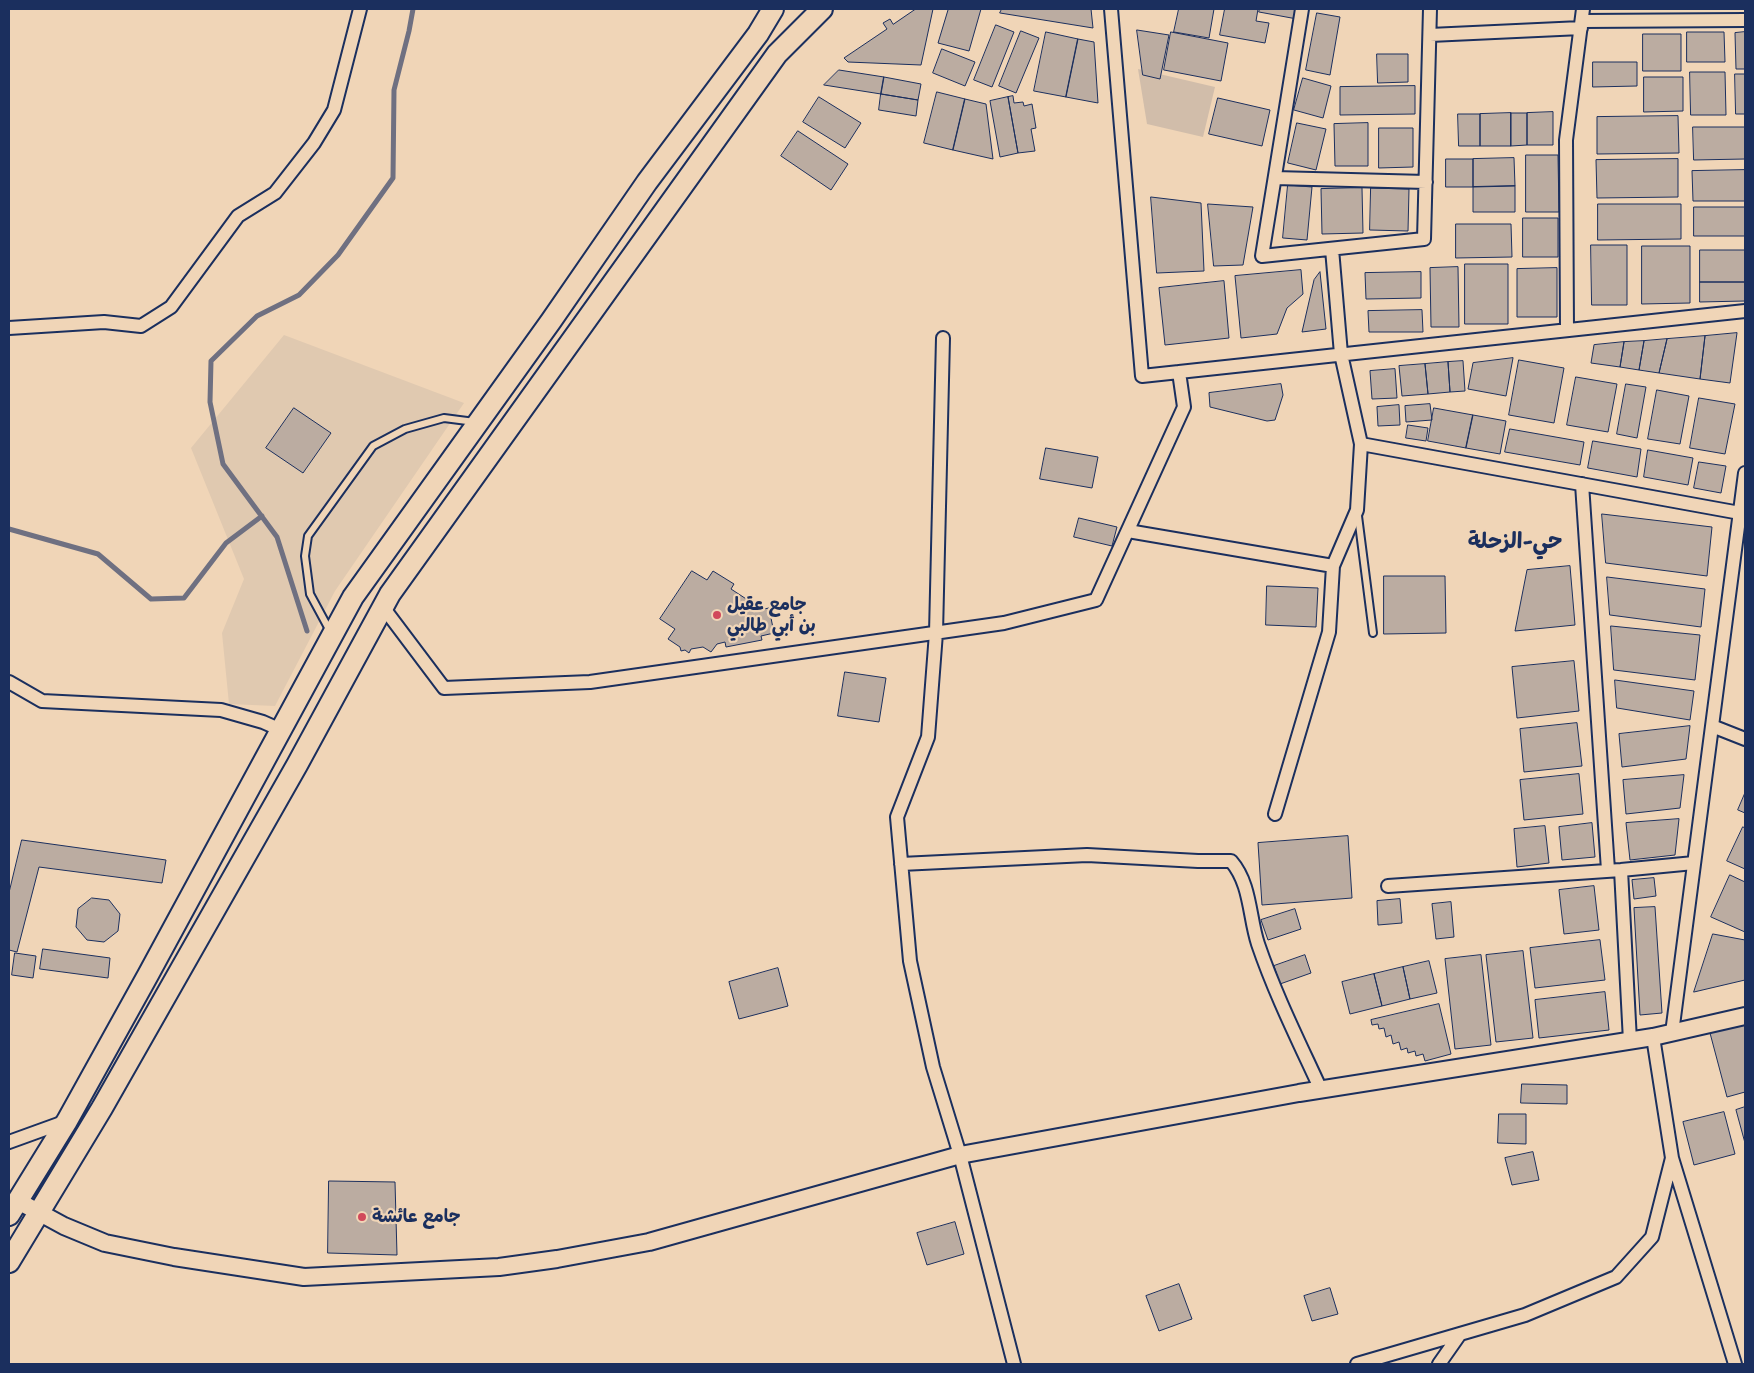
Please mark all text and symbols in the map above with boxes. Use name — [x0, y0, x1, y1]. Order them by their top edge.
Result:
district label: حي-الزحلة — [1468, 529, 1562, 555]
place label: جامع عقيل بن أبي طالبي — [727, 594, 816, 636]
marker: جامع عقيل بن أبي طالبي — [711, 609, 723, 621]
place label: جامع عائشة — [372, 1206, 461, 1228]
marker: جامع عائشة — [356, 1211, 368, 1223]

